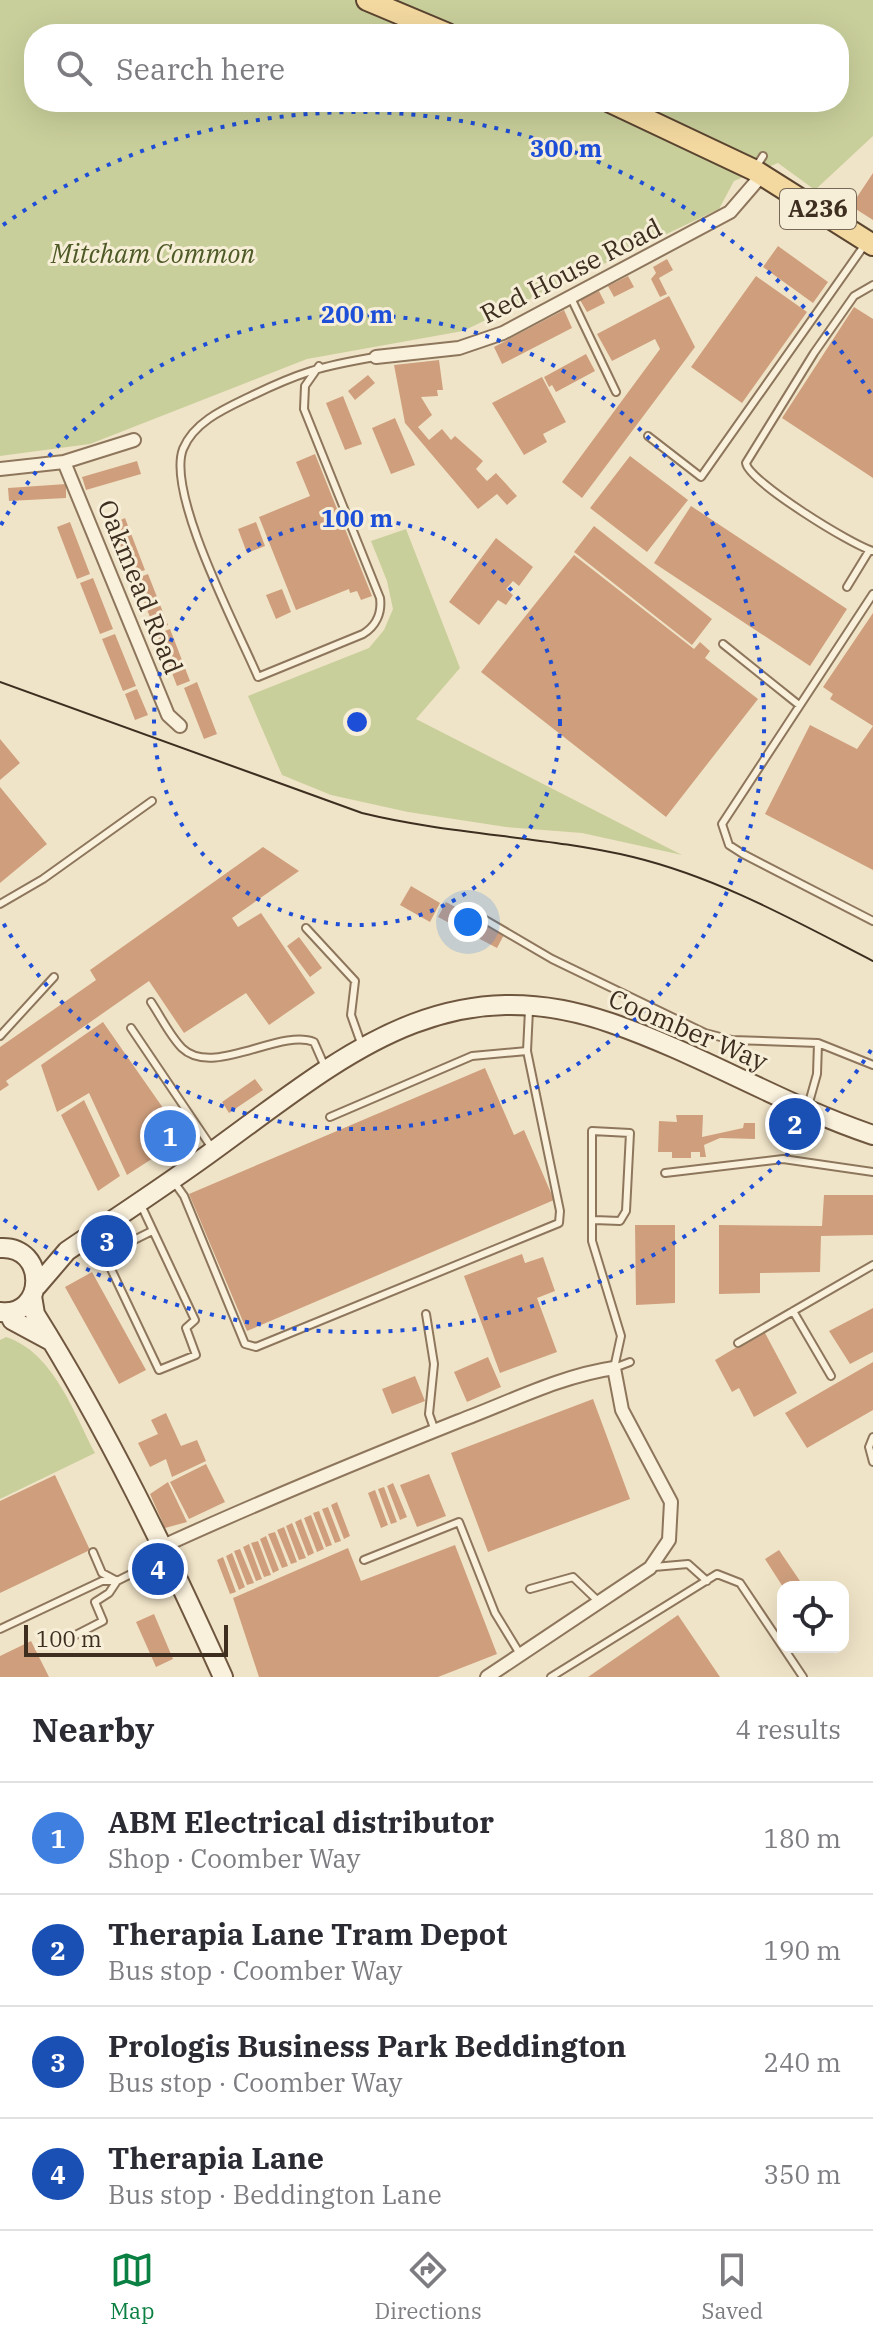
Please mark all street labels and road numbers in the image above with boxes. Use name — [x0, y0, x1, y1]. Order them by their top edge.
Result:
road number: A236 — [780, 189, 856, 229]
street label: Red House Road — [474, 210, 667, 330]
street label: Oakmead Road — [91, 494, 191, 679]
street label: Coomber Way — [604, 980, 773, 1078]

